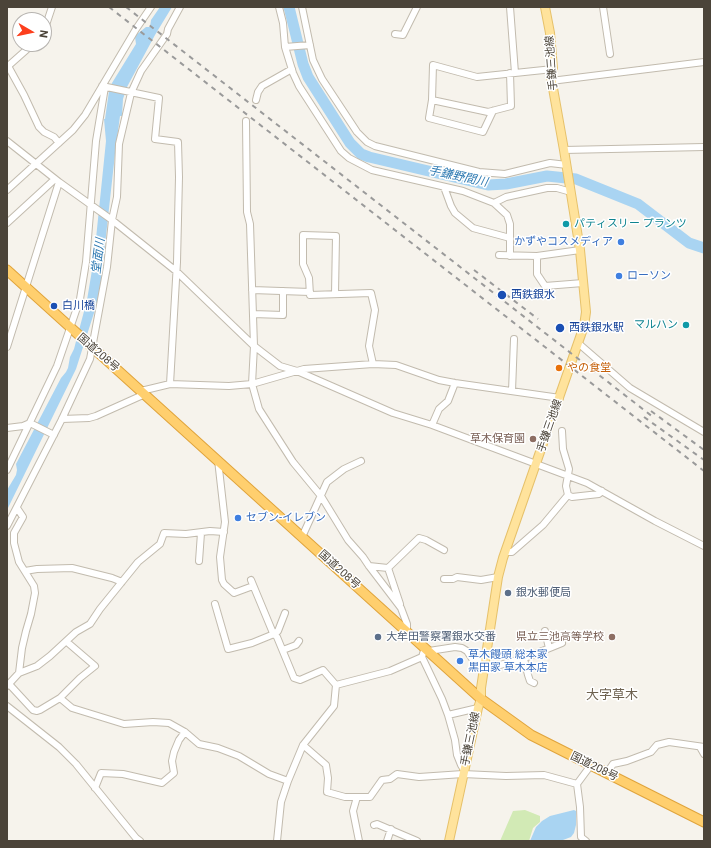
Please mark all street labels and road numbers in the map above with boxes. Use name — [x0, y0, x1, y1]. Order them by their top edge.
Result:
street label: 手鎌三池線 — [543, 35, 561, 91]
street label: 国道208号 — [74, 331, 122, 375]
street label: 手鎌三池線 — [535, 398, 565, 454]
street label: 国道208号 — [315, 548, 363, 592]
street label: 手鎌三池線 — [459, 711, 483, 767]
street label: 国道208号 — [568, 750, 620, 784]

